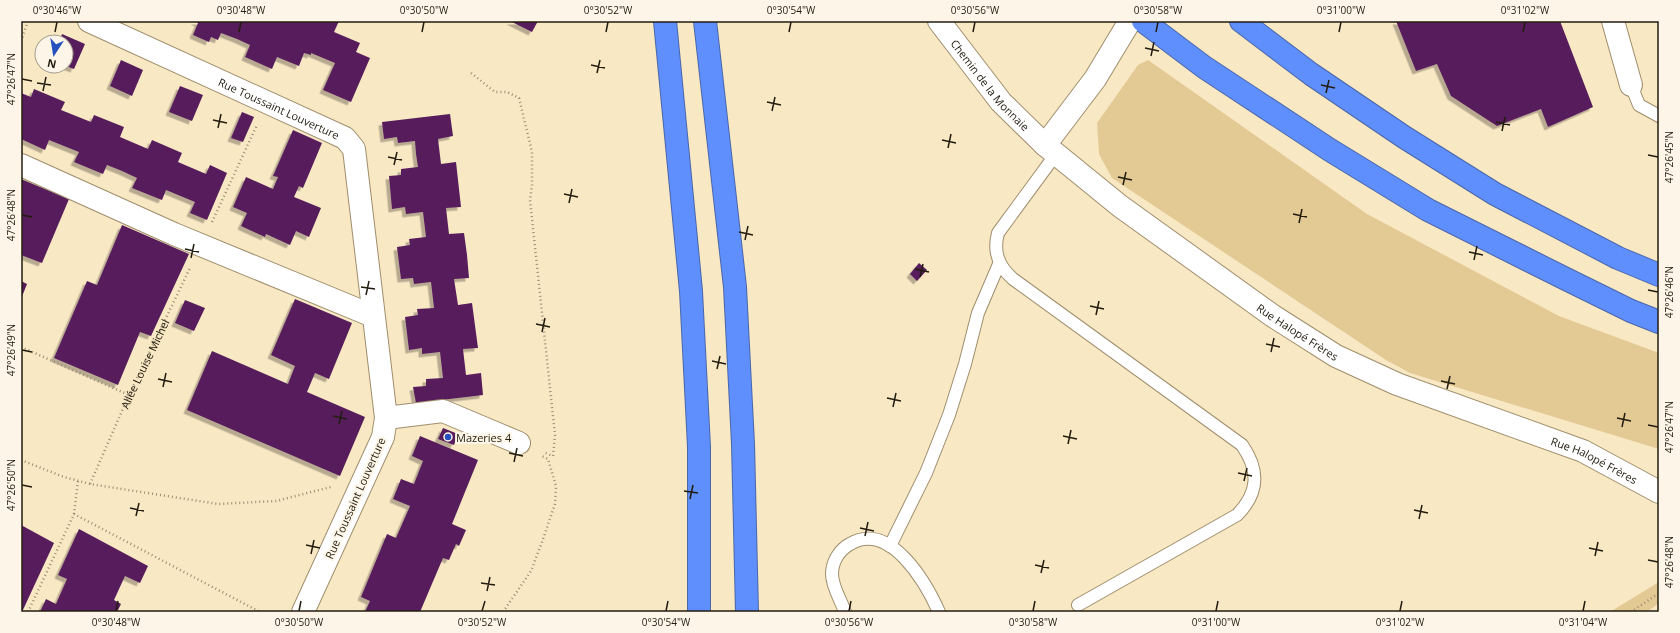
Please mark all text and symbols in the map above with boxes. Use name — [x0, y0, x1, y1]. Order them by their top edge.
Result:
text: 0°30'46"W — [33, 3, 82, 17]
text: 0°30'48"W — [217, 3, 266, 17]
text: 0°30'50"W — [400, 3, 449, 17]
text: 0°30'52"W — [584, 3, 633, 17]
text: 0°30'54"W — [767, 3, 816, 17]
text: 0°30'56"W — [951, 3, 1000, 17]
text: 0°30'58"W — [1134, 3, 1183, 17]
text: 0°31'00"W — [1317, 3, 1366, 17]
text: 0°31'02"W — [1501, 3, 1550, 17]
north arrow — [34, 34, 74, 74]
street label: Chemin de la Monnaie — [948, 36, 1033, 134]
text: 47°26'47"N — [4, 53, 18, 105]
text: N — [46, 56, 58, 73]
street label: Rue Toussaint Louverture — [216, 74, 342, 142]
text: 47°26'45"N — [1662, 131, 1676, 183]
text: 47°26'48"N — [4, 189, 18, 241]
text: 47°26'46"N — [1662, 266, 1676, 318]
street label: Rue Halopé Frères — [1254, 300, 1342, 363]
street label: Allée Louise Michel — [117, 316, 172, 411]
text: 47°26'49"N — [4, 324, 18, 376]
text: 47°26'47"N — [1662, 401, 1676, 453]
place label: Mazeries 4 — [456, 430, 512, 445]
marker: Mazeries 4 — [443, 432, 453, 442]
street label: Rue Halopé Frères — [1549, 433, 1640, 487]
street label: Rue Toussaint Louverture — [321, 435, 389, 561]
text: 47°26'50"N — [4, 459, 18, 511]
text: 47°26'48"N — [1662, 536, 1676, 588]
text: 0°30'48"W — [92, 615, 141, 629]
text: 0°30'50"W — [275, 615, 324, 629]
text: 0°30'52"W — [458, 615, 507, 629]
text: 0°30'54"W — [642, 615, 691, 629]
text: 0°30'56"W — [825, 615, 874, 629]
text: 0°30'58"W — [1009, 615, 1058, 629]
text: 0°31'00"W — [1192, 615, 1241, 629]
text: 0°31'02"W — [1376, 615, 1425, 629]
text: 0°31'04"W — [1559, 615, 1608, 629]

